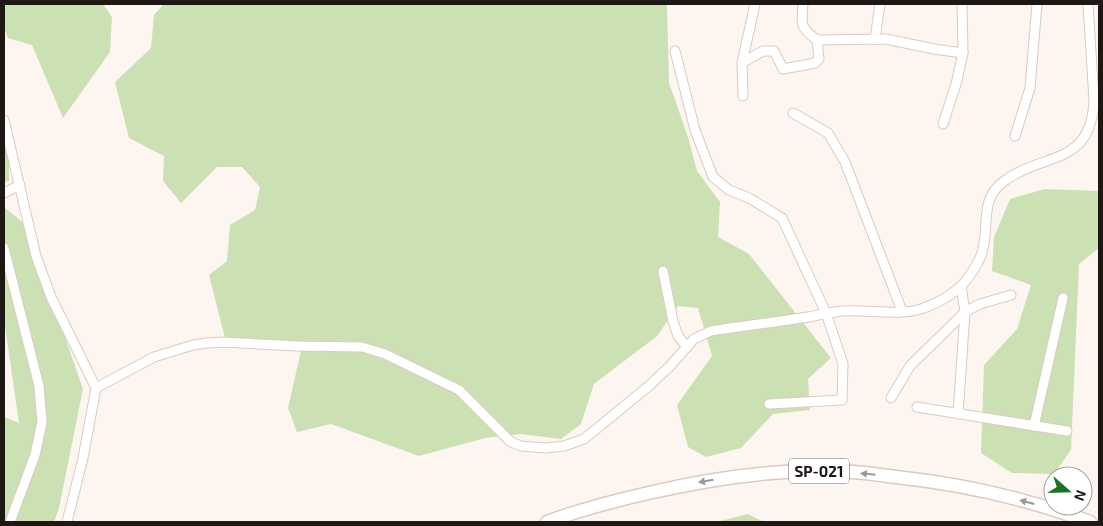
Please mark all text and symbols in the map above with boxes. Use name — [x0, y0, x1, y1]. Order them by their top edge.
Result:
road number: SP-021 — [789, 458, 849, 484]
north arrow — [1043, 466, 1093, 516]
one-way arrow — [859, 469, 875, 477]
one-way arrow — [698, 477, 713, 485]
text: N — [1071, 488, 1090, 503]
one-way arrow — [1020, 498, 1035, 506]

